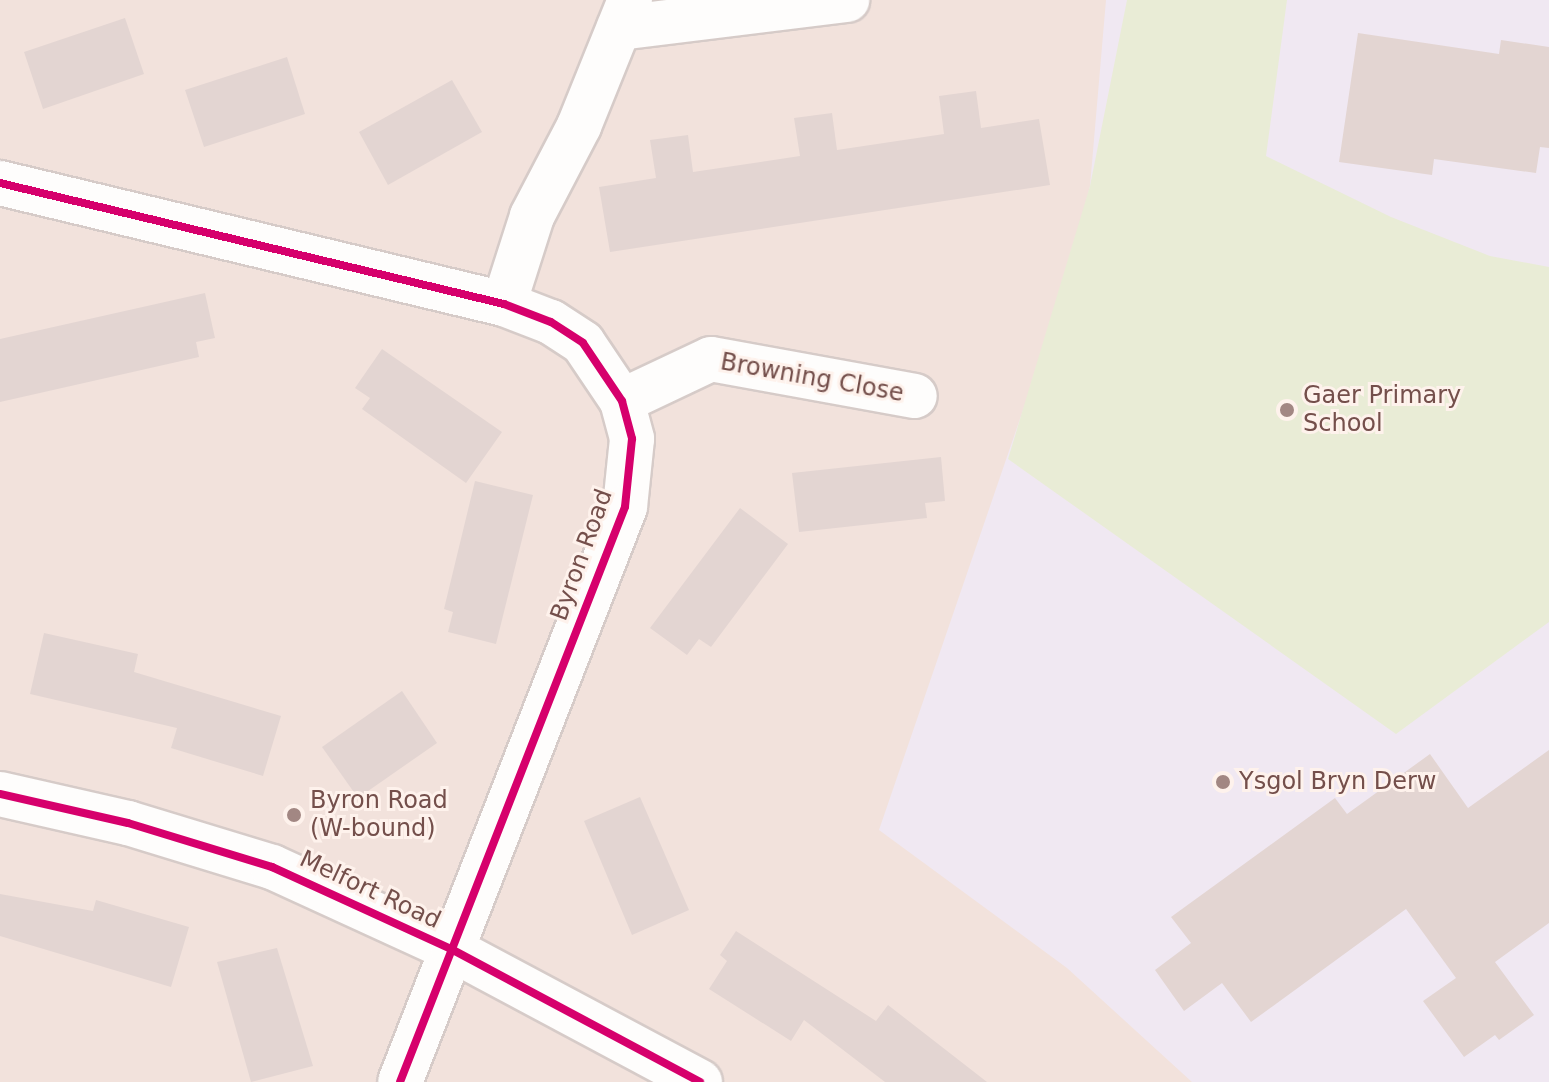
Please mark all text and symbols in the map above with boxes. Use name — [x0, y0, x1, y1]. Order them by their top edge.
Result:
street label: Browning Close — [718, 348, 906, 408]
place label: Gaer Primary School — [1303, 382, 1461, 438]
marker: Gaer Primary School — [1278, 401, 1296, 419]
street label: Byron Road — [545, 485, 619, 625]
place label: Ysgol Bryn Derw — [1239, 768, 1436, 796]
marker: Ysgol Bryn Derw — [1214, 773, 1232, 791]
place label: Byron Road (W-bound) — [310, 787, 448, 843]
marker: Byron Road (W-bound) — [285, 806, 303, 824]
street label: Melfort Road — [295, 845, 445, 935]

